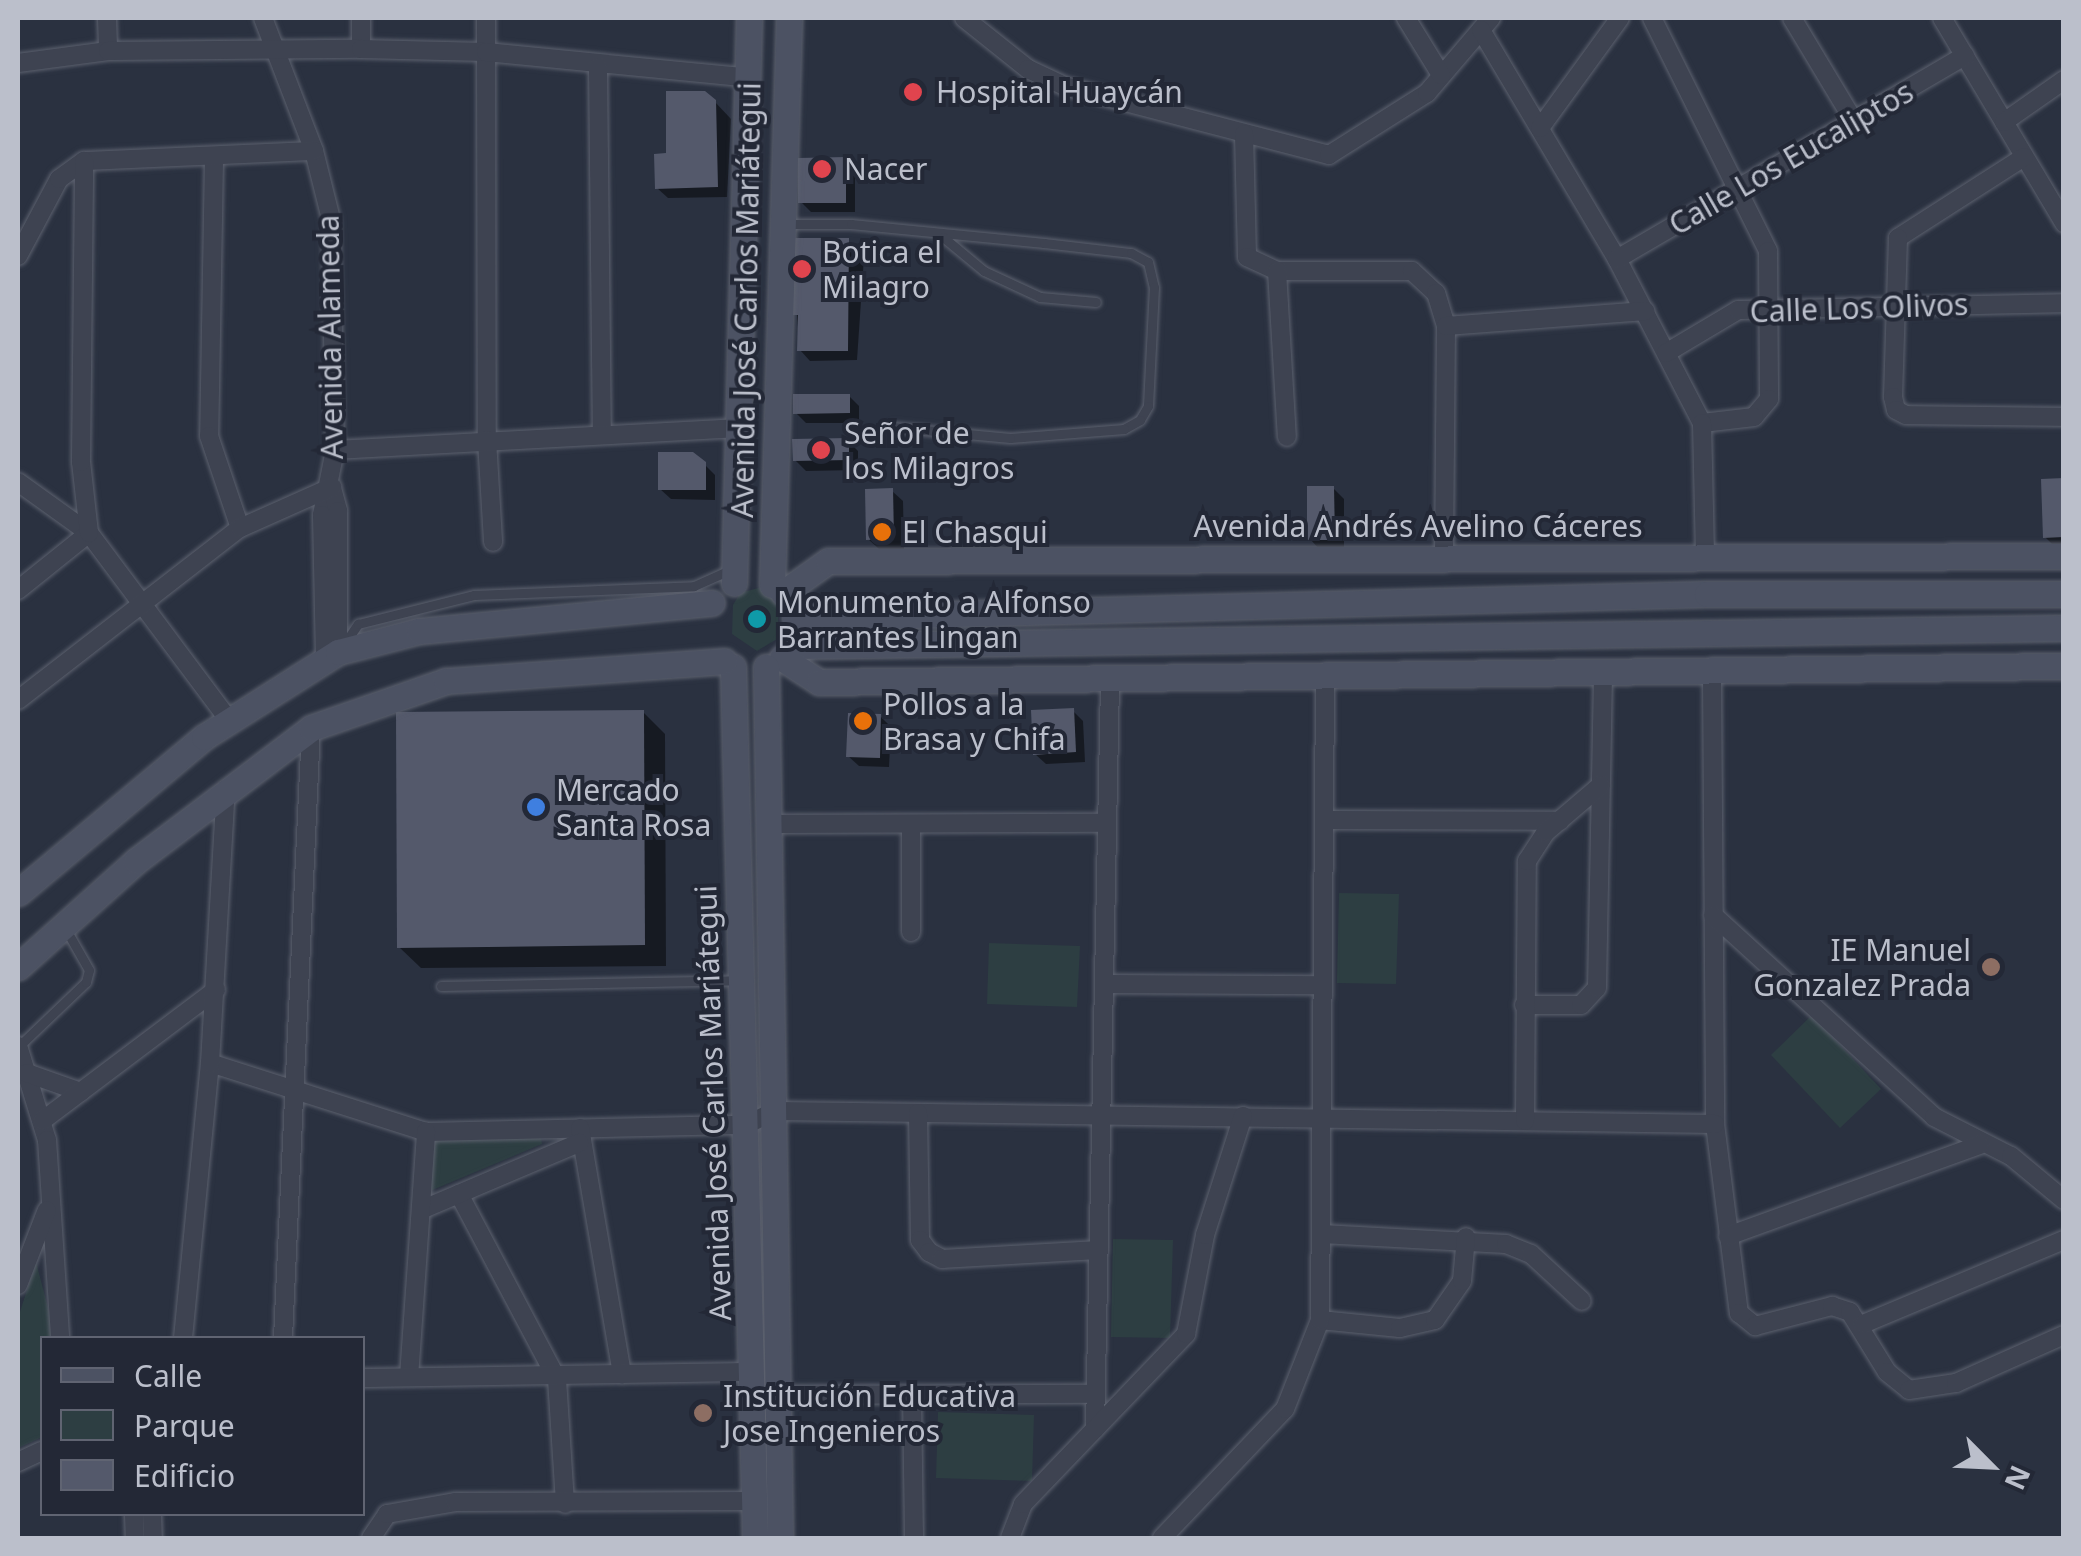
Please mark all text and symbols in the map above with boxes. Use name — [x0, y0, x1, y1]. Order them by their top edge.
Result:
street label: Calle Los Eucaliptos — [1663, 73, 1919, 243]
place label: Hospital Huaycán — [936, 74, 1183, 110]
marker: Hospital Huaycán — [900, 79, 926, 105]
street label: Avenida José Carlos Mariátegui — [724, 82, 768, 518]
place label: Nacer — [844, 151, 927, 187]
marker: Nacer — [809, 156, 835, 182]
street label: Avenida Alameda — [310, 214, 350, 460]
place label: Botica el Milagro — [822, 234, 942, 304]
marker: Botica el Milagro — [791, 258, 813, 280]
street label: Calle Los Olivos — [1749, 286, 1969, 330]
place label: Señor de los Milagros — [844, 415, 1014, 486]
marker: Señor de los Milagros — [808, 437, 834, 463]
street label: Avenida Andrés Avelino Cáceres — [1193, 508, 1643, 544]
place label: El Chasqui — [902, 514, 1048, 550]
marker: El Chasqui — [871, 521, 893, 543]
place label: Monumento a Alfonso Barrantes Lingan — [777, 584, 1091, 654]
marker: Monumento a Alfonso Barrantes Lingan — [746, 608, 768, 630]
place label: Pollos a la Brasa y Chifa — [883, 686, 1066, 756]
marker: Pollos a la Brasa y Chifa — [852, 710, 874, 732]
place label: Mercado Santa Rosa — [556, 772, 711, 842]
marker: Mercado Santa Rosa — [525, 796, 547, 818]
street label: Avenida José Carlos Mariátegui — [687, 885, 739, 1321]
place label: IE Manuel Gonzalez Prada — [1753, 932, 1971, 1002]
marker: IE Manuel Gonzalez Prada — [1980, 956, 2002, 978]
legend — [40, 1336, 365, 1516]
text: Calle — [134, 1355, 202, 1396]
place label: Institución Educativa Jose Ingenieros — [723, 1378, 1016, 1448]
marker: Institución Educativa Jose Ingenieros — [692, 1402, 714, 1424]
text: Parque — [134, 1405, 235, 1446]
north arrow — [1941, 1416, 2041, 1516]
text: Edificio — [134, 1455, 235, 1496]
text: N — [1996, 1460, 2040, 1496]

